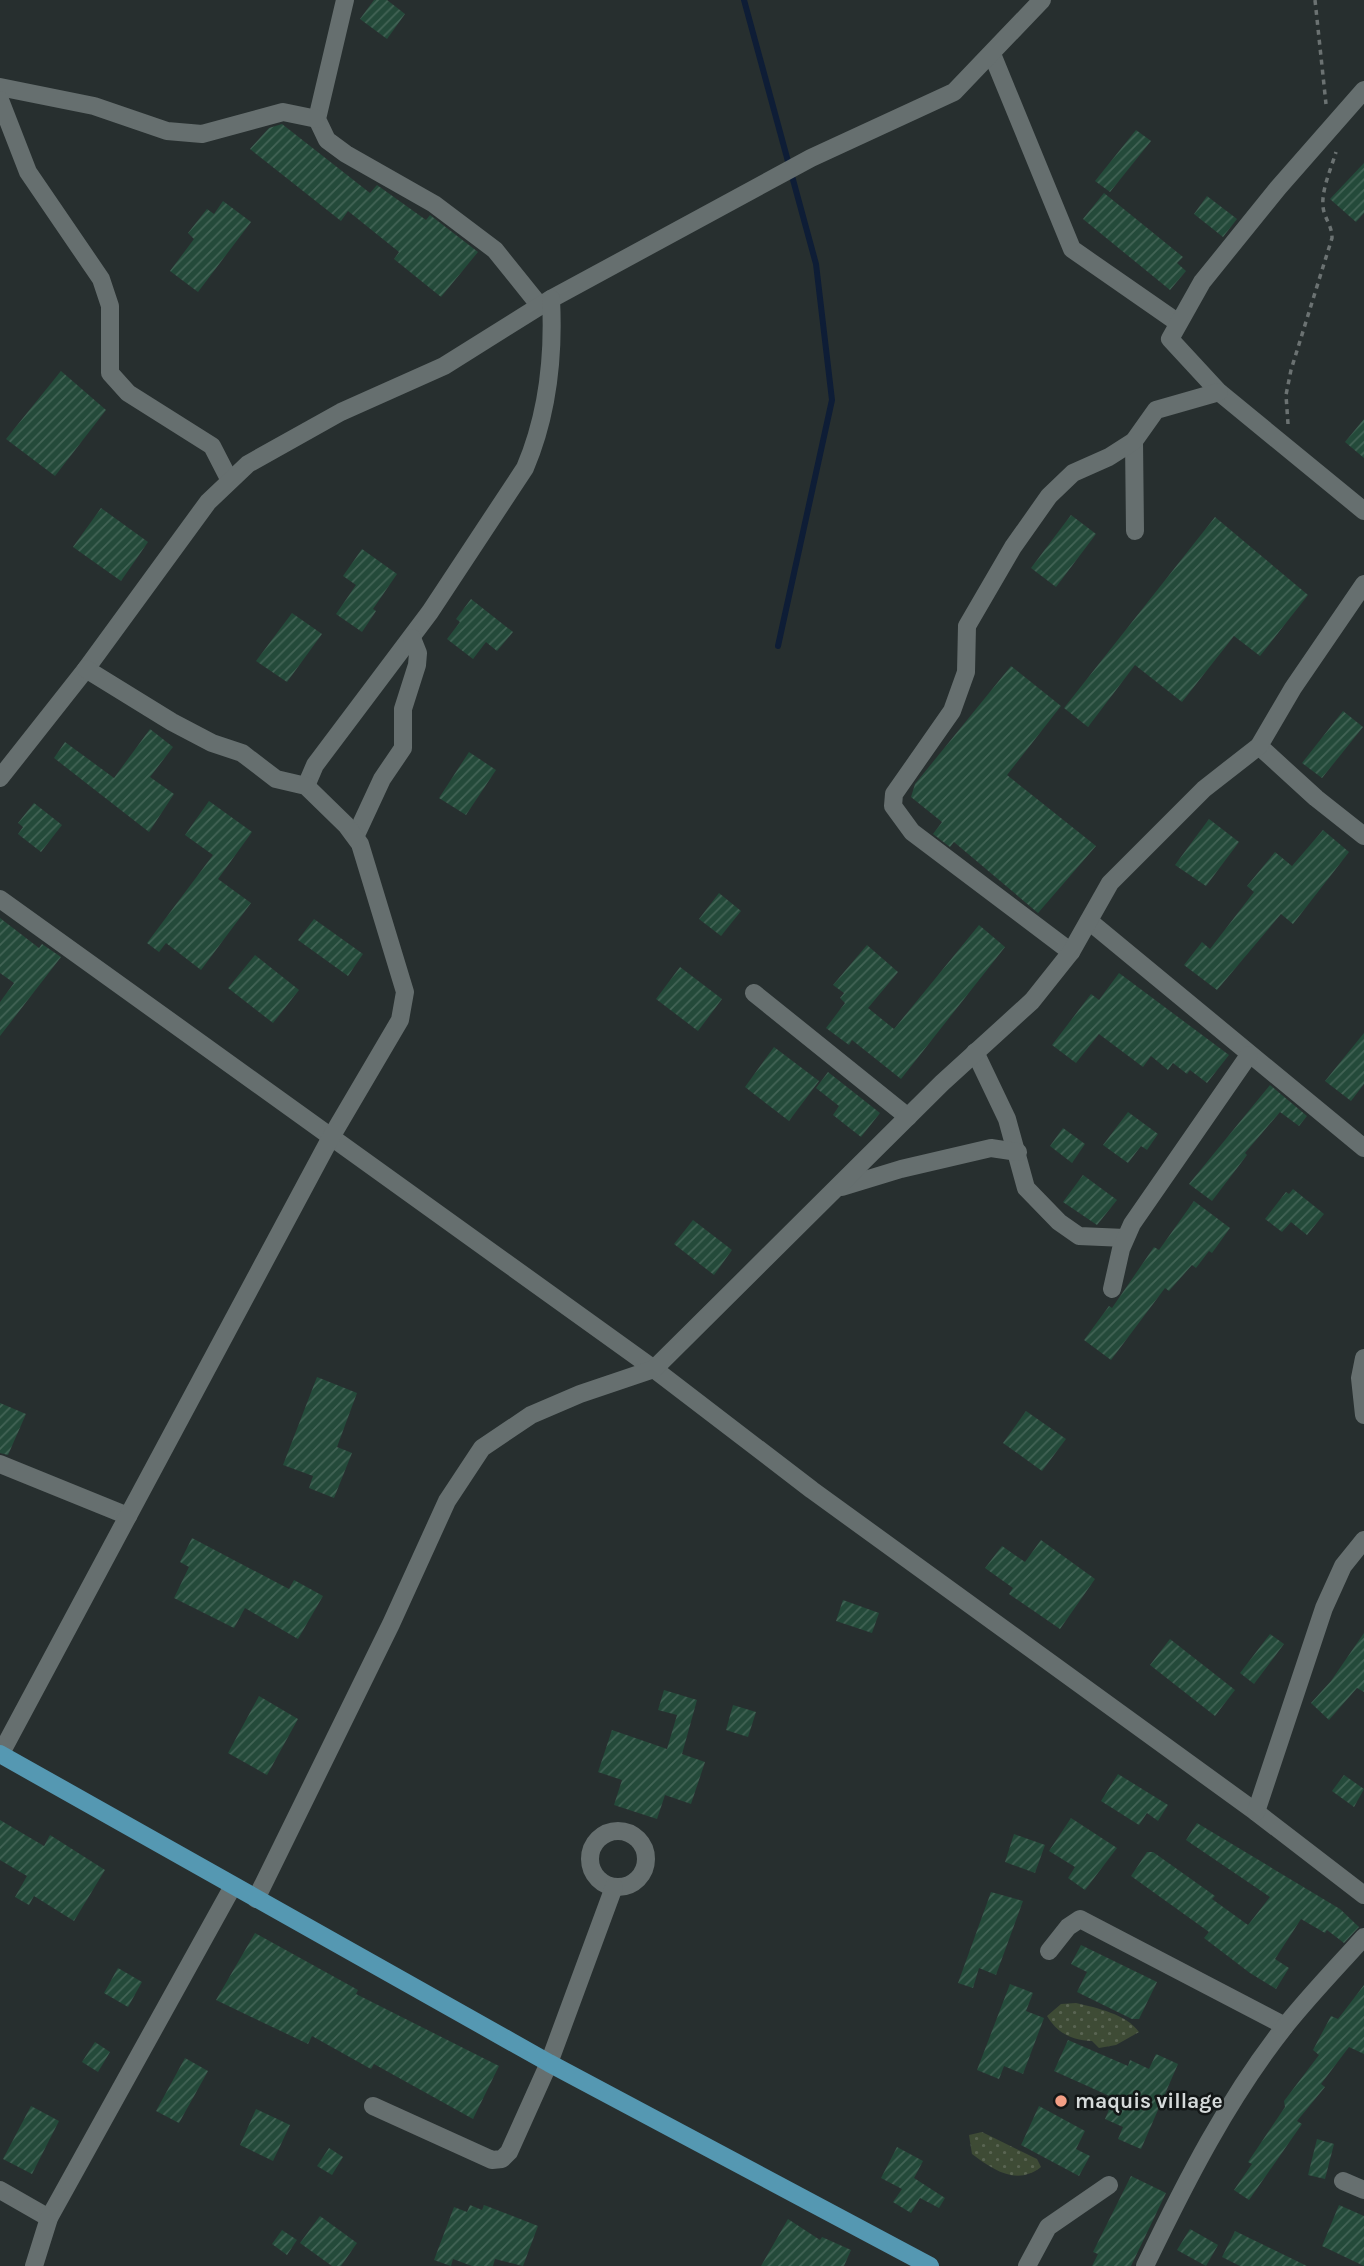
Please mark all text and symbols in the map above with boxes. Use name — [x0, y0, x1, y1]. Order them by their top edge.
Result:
place label: maquis village — [1075, 2089, 1223, 2114]
marker: maquis village — [1053, 2093, 1069, 2109]

